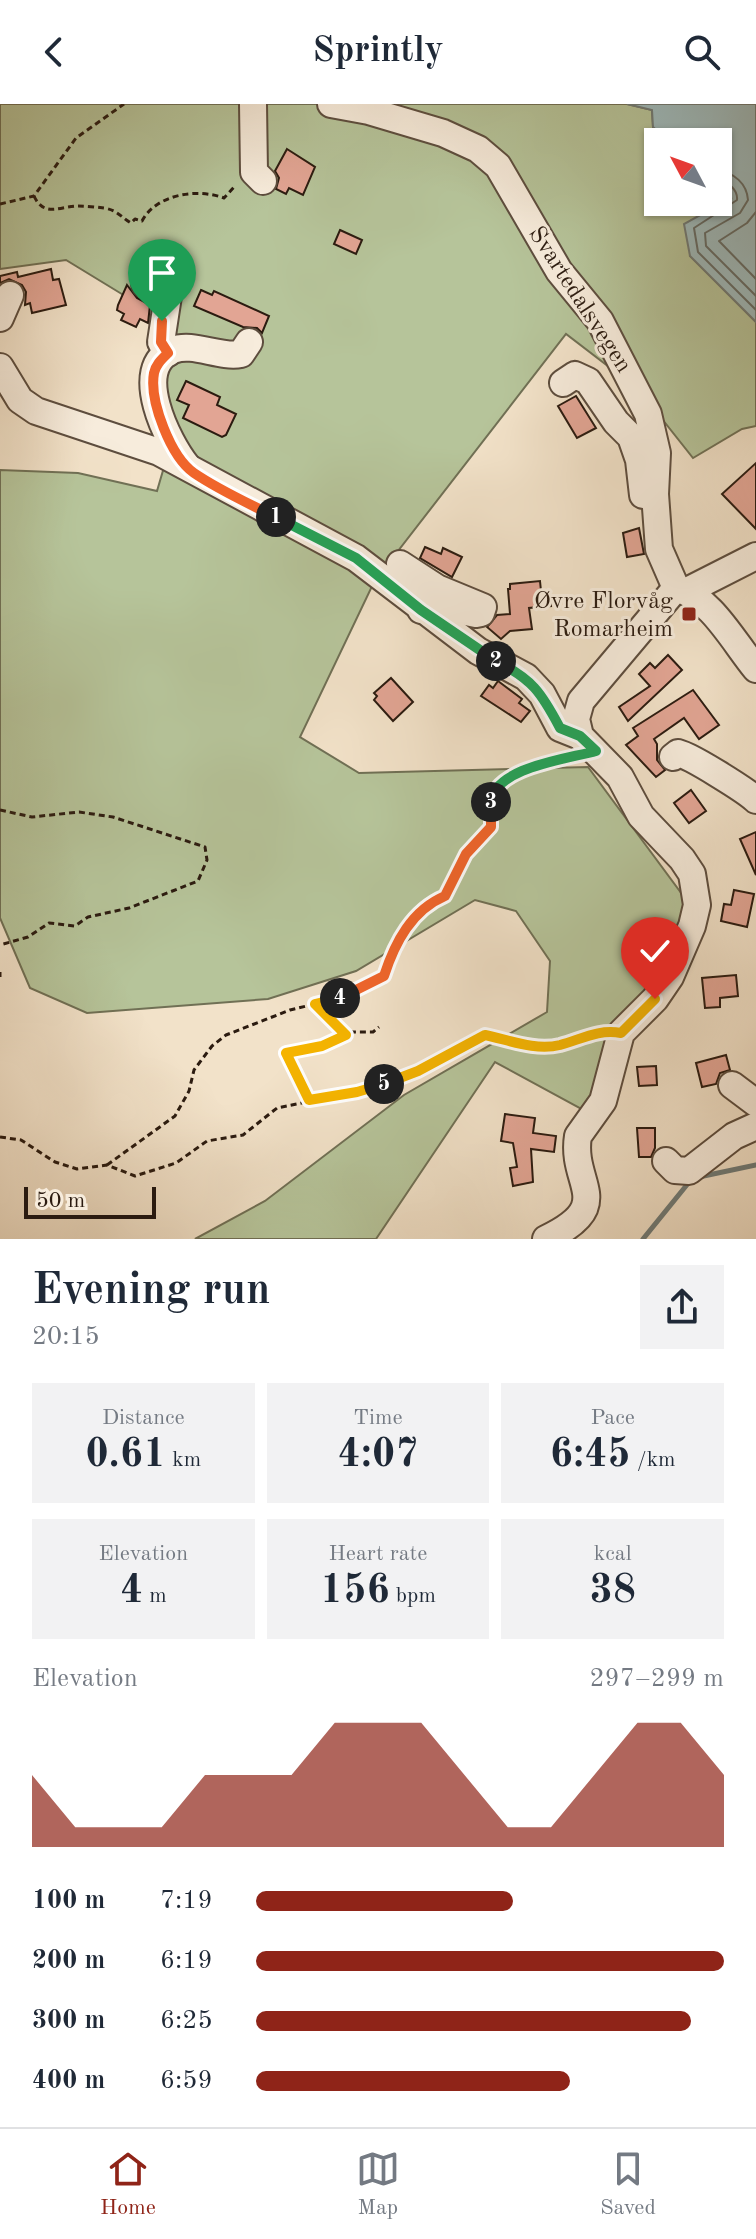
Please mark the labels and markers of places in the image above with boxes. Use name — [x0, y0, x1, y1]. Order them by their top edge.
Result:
pin — [128, 239, 196, 321]
pin: 1 — [256, 497, 296, 537]
place label: Øvre Florvåg Romarheim — [534, 590, 673, 642]
marker: Øvre Florvåg Romarheim — [680, 605, 698, 623]
pin: 2 — [476, 641, 516, 681]
pin: 3 — [471, 782, 511, 822]
pin — [621, 917, 689, 999]
pin: 4 — [320, 978, 360, 1018]
pin: 5 — [364, 1064, 404, 1104]

